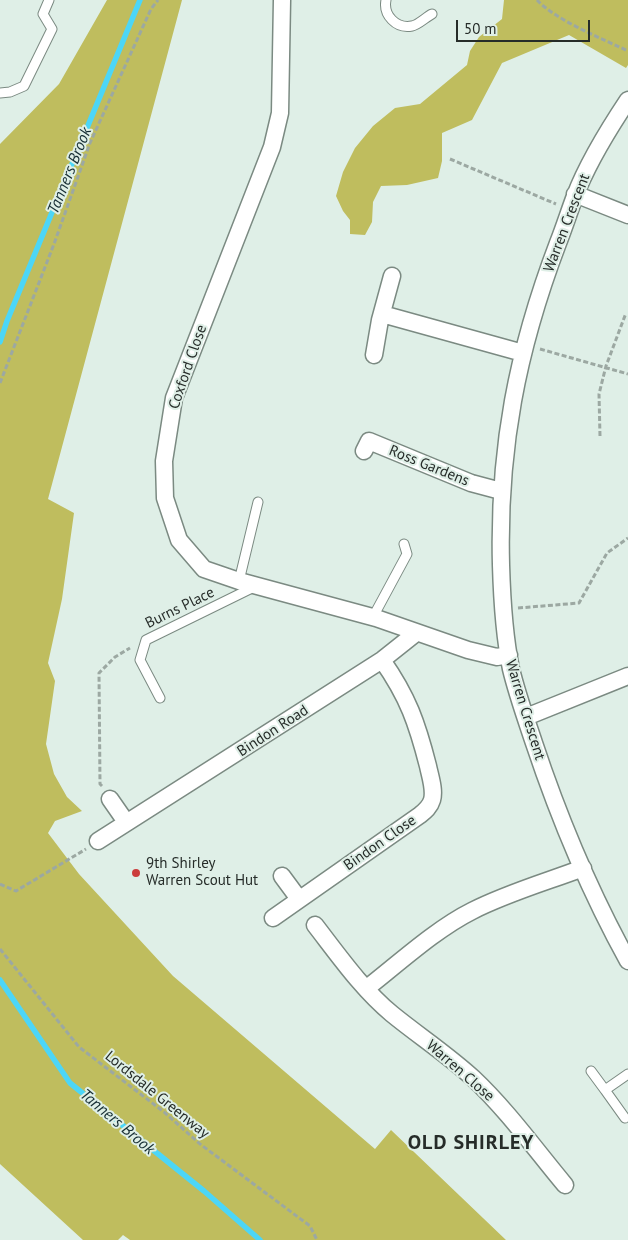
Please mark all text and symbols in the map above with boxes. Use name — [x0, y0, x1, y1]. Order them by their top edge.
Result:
scale bar — [458, 10, 592, 42]
text: 50 m — [464, 19, 497, 38]
water label: Tanners Brook — [44, 125, 96, 217]
street label: Warren Crescent — [540, 171, 594, 275]
street label: Coxford Close — [165, 322, 211, 412]
street label: Ross Gardens — [386, 442, 472, 490]
street label: Burns Place — [142, 584, 218, 632]
street label: Warren Crescent — [501, 658, 549, 762]
street label: Bindon Road — [234, 701, 312, 761]
street label: Bindon Close — [340, 811, 420, 875]
place label: 9th Shirley Warren Scout Hut — [146, 855, 258, 890]
marker: 9th Shirley Warren Scout Hut — [130, 867, 142, 879]
street label: Warren Close — [422, 1037, 498, 1105]
street label: Lordsdale Greenway — [101, 1047, 213, 1143]
water label: Tanners Brook — [76, 1085, 158, 1159]
district label: OLD SHIRLEY — [406, 1131, 536, 1155]

